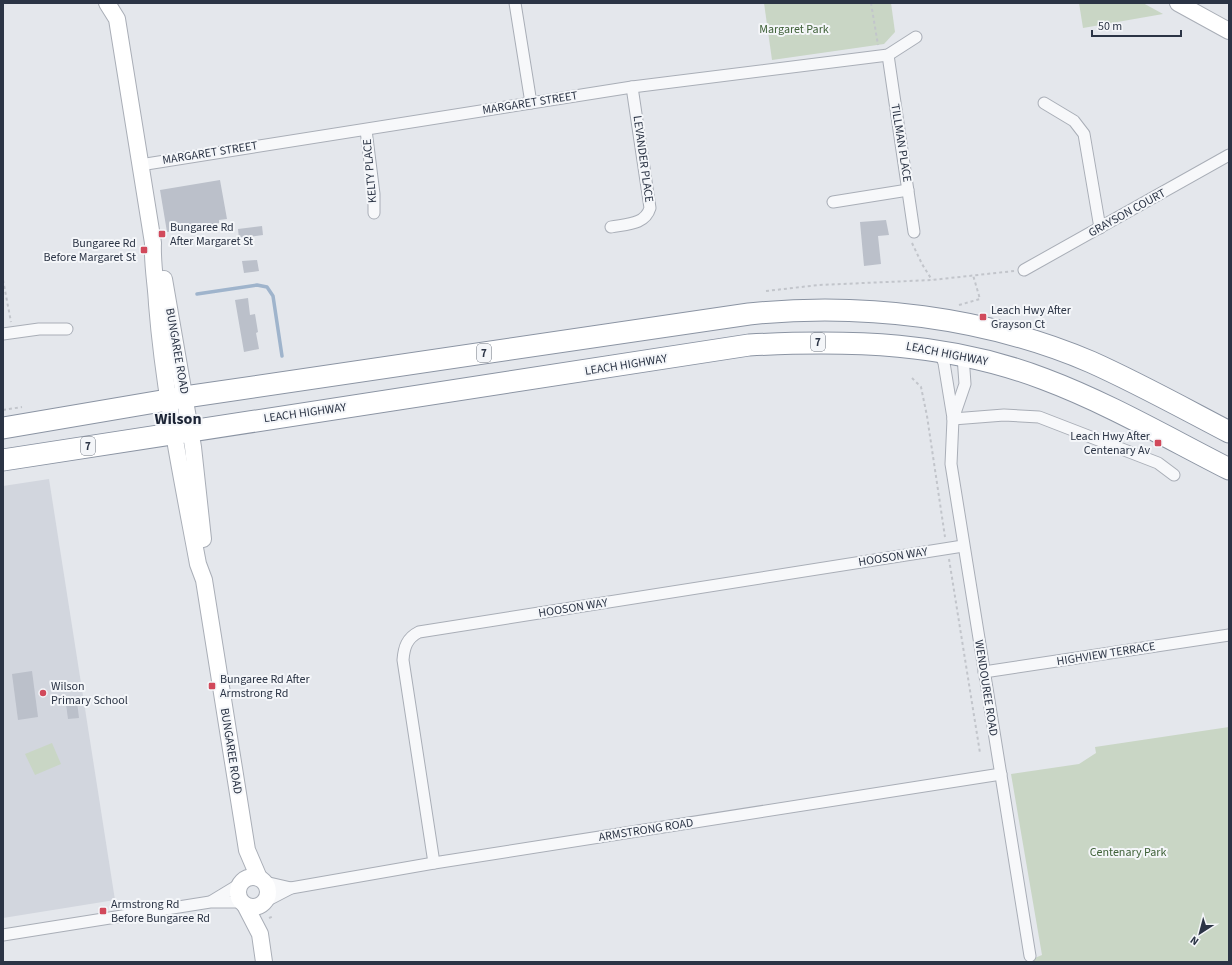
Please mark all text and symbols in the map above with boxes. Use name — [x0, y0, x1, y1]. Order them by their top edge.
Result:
scale bar — [1092, 12, 1181, 38]
text: 50 m — [1098, 18, 1122, 35]
park label: Margaret Park — [759, 21, 829, 38]
street label: MARGARET STREET — [481, 87, 580, 119]
street label: TILLMAN PLACE — [886, 103, 916, 183]
street label: LEVANDER PLACE — [628, 114, 658, 204]
street label: MARGARET STREET — [161, 137, 260, 169]
street label: KELTY PLACE — [359, 138, 381, 204]
street label: GRAYSON COURT — [1085, 184, 1169, 241]
place label: Bungaree Rd After Margaret St — [170, 219, 253, 250]
marker: Bungaree Rd After Margaret St — [157, 229, 167, 239]
place label: Bungaree Rd Before Margaret St — [44, 235, 136, 266]
marker: Bungaree Rd Before Margaret St — [139, 245, 149, 255]
place label: Leach Hwy After Grayson Ct — [991, 302, 1072, 333]
street label: BUNGAREE ROAD — [161, 307, 193, 395]
marker: Leach Hwy After Grayson Ct — [978, 312, 988, 322]
road number: 7 — [811, 333, 825, 351]
street label: LEACH HIGHWAY — [904, 338, 990, 370]
road number: 7 — [477, 344, 491, 362]
street label: LEACH HIGHWAY — [584, 350, 669, 380]
street label: LEACH HIGHWAY — [263, 399, 348, 427]
district label: Wilson — [154, 408, 202, 430]
place label: Leach Hwy After Centenary Av — [1070, 428, 1151, 459]
road number: 7 — [81, 437, 95, 455]
marker: Leach Hwy After Centenary Av — [1153, 438, 1163, 448]
street label: HOOSON WAY — [857, 543, 929, 571]
street label: HOOSON WAY — [537, 594, 609, 622]
street label: HIGHVIEW TERRACE — [1055, 638, 1157, 670]
street label: WENDOUREE ROAD — [970, 639, 1002, 737]
place label: Bungaree Rd After Armstrong Rd — [220, 671, 310, 702]
place label: Wilson Primary School — [51, 678, 128, 709]
marker: Bungaree Rd After Armstrong Rd — [207, 681, 217, 691]
marker: Wilson Primary School — [38, 688, 48, 698]
street label: BUNGAREE ROAD — [216, 707, 246, 795]
street label: ARMSTRONG ROAD — [597, 814, 695, 846]
park label: Centenary Park — [1090, 844, 1166, 861]
place label: Armstrong Rd Before Bungaree Rd — [111, 896, 210, 927]
marker: Armstrong Rd Before Bungaree Rd — [98, 906, 108, 916]
north arrow — [1180, 913, 1220, 953]
text: N — [1187, 932, 1202, 949]

